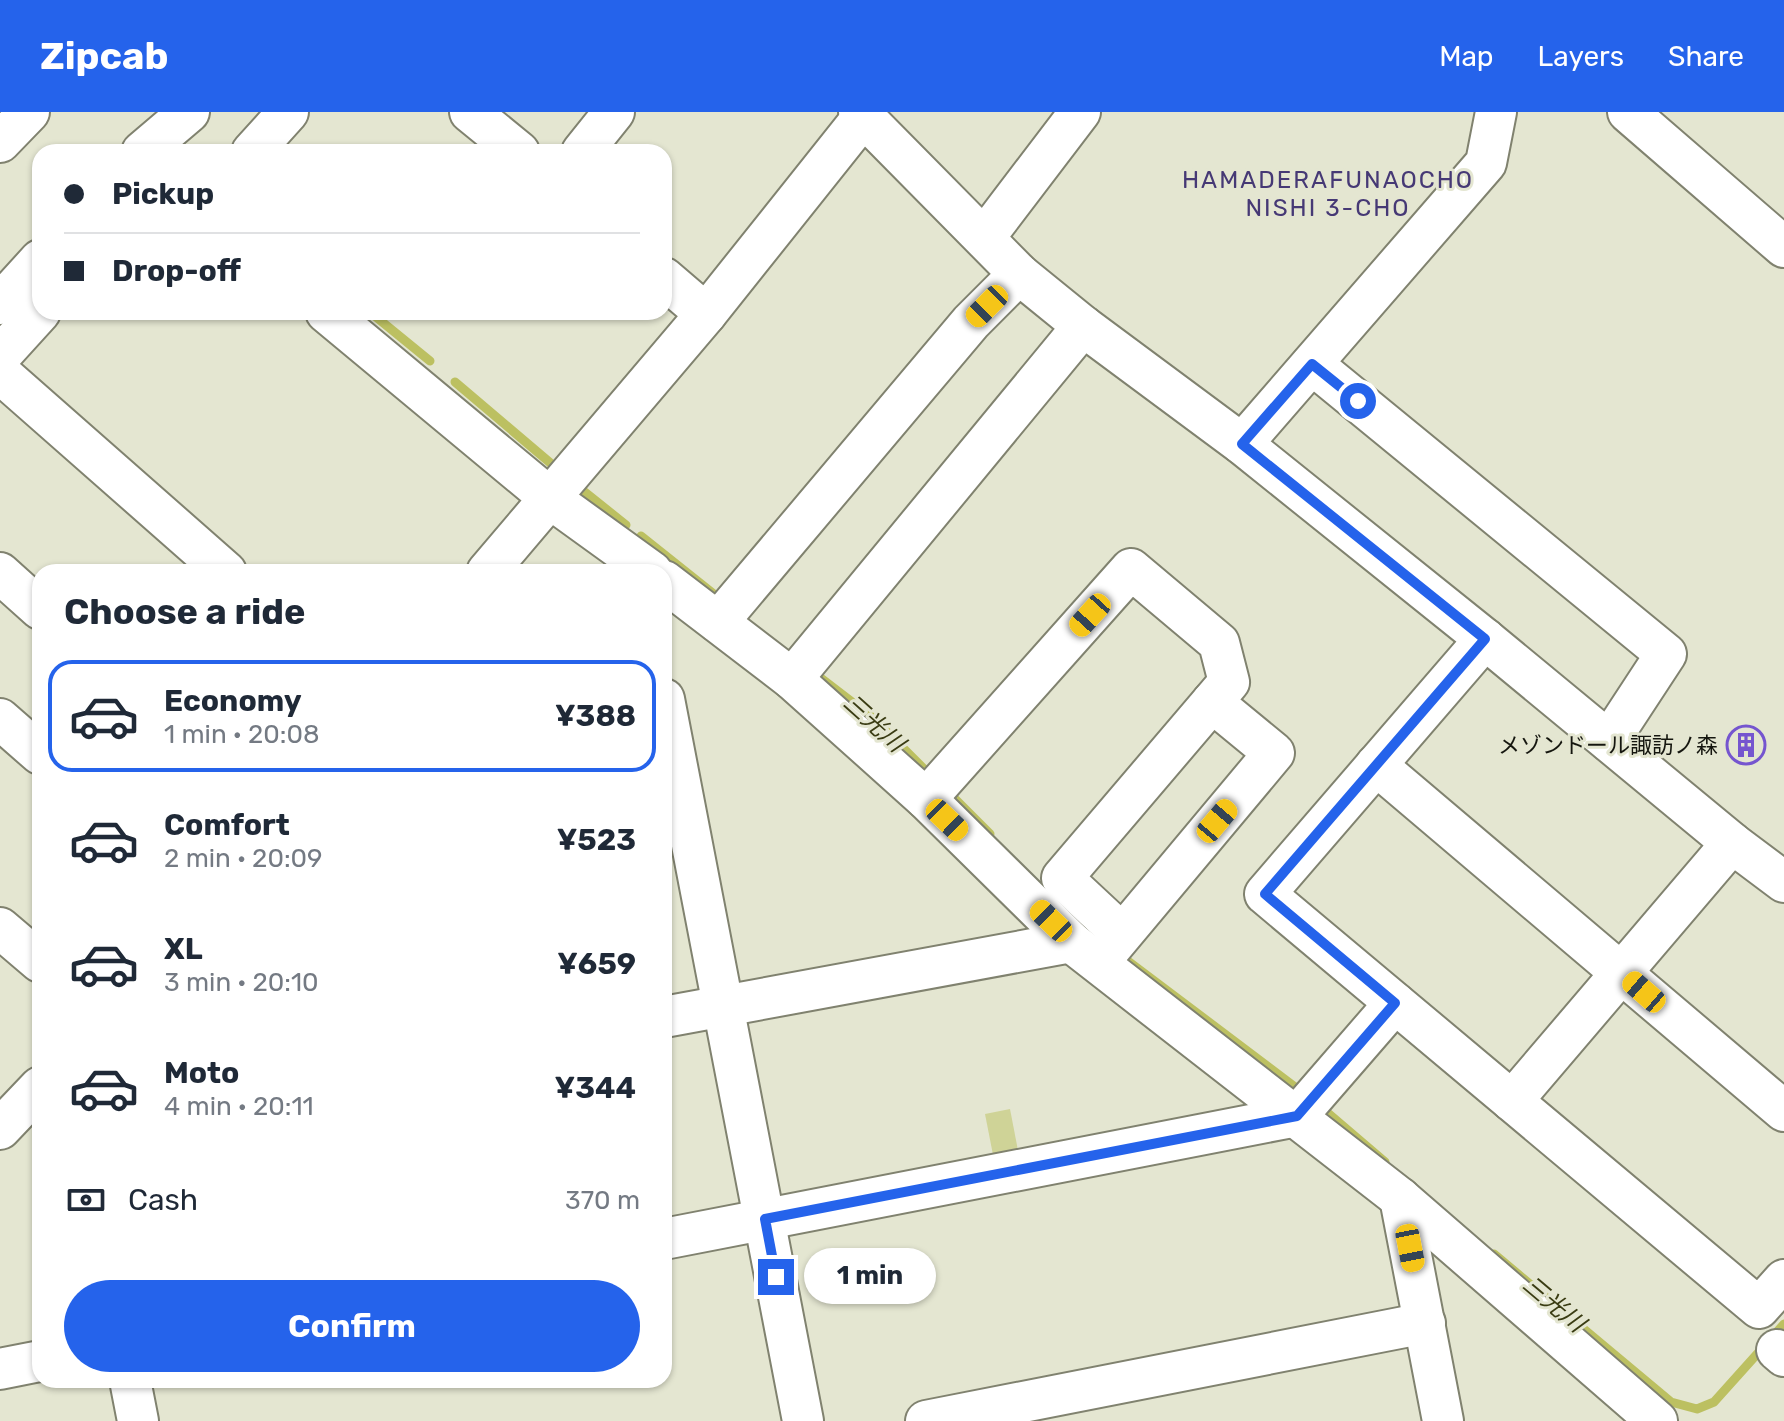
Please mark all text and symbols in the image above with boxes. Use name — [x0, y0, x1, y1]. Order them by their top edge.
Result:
text: Zipcab — [40, 33, 168, 79]
text: Map — [1439, 40, 1494, 73]
text: Layers — [1538, 40, 1624, 73]
text: Share — [1668, 40, 1744, 73]
district label: HAMADERAFUNAOCHO NISHI 3-CHO — [1182, 166, 1474, 222]
text: Pickup — [112, 176, 214, 212]
text: Drop-off — [112, 253, 241, 289]
car — [962, 281, 1012, 331]
route start — [1340, 383, 1376, 419]
car — [1065, 589, 1115, 641]
text: Choose a ride — [64, 590, 305, 633]
icon: car — [68, 680, 140, 752]
text: Economy — [164, 683, 302, 719]
water label: 三光川 — [838, 689, 912, 760]
text: ¥388 — [555, 698, 636, 734]
text: 1 min · 20:08 — [164, 719, 319, 750]
building icon: メゾンドール諏訪ノ森 — [1725, 724, 1767, 766]
place label: メゾンドール諏訪ノ森 — [1498, 732, 1718, 759]
car — [921, 795, 973, 845]
car — [1192, 795, 1242, 847]
icon: car — [68, 804, 140, 876]
text: Comfort — [164, 807, 290, 843]
text: ¥523 — [557, 822, 636, 858]
text: 2 min · 20:09 — [164, 843, 322, 874]
car — [1025, 896, 1077, 946]
icon: car — [68, 928, 140, 1000]
text: XL — [164, 931, 203, 967]
text: ¥659 — [557, 946, 636, 982]
text: 3 min · 20:10 — [164, 967, 319, 998]
car — [1618, 967, 1670, 1017]
icon: car — [68, 1052, 140, 1124]
text: Moto — [164, 1055, 239, 1091]
text: ¥344 — [555, 1070, 636, 1106]
text: 4 min · 20:11 — [164, 1091, 314, 1122]
icon: cash — [64, 1178, 108, 1222]
text: Cash — [128, 1182, 198, 1218]
text: 370 m — [565, 1185, 640, 1216]
car — [1394, 1222, 1426, 1274]
callout: 1 min — [804, 1249, 936, 1305]
route end — [758, 1259, 794, 1295]
text: 1 min — [837, 1260, 903, 1291]
water label: 三光川 — [1517, 1270, 1593, 1340]
button: Confirm — [64, 1280, 640, 1372]

